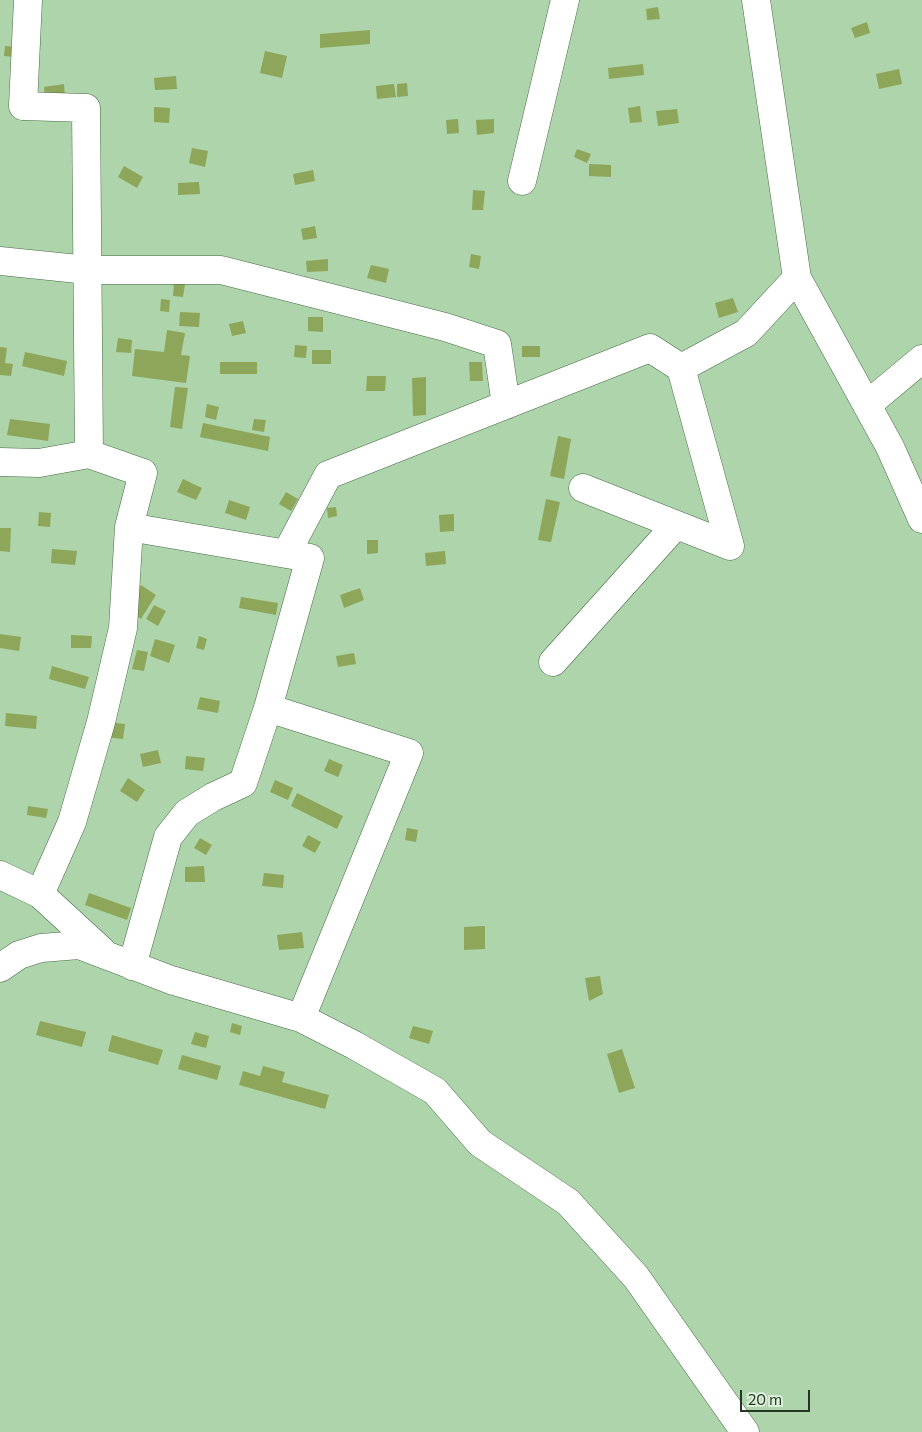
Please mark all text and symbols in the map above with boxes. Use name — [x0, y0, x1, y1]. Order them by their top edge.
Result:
scale bar — [742, 1380, 812, 1412]
text: 20 m — [748, 1390, 782, 1408]

